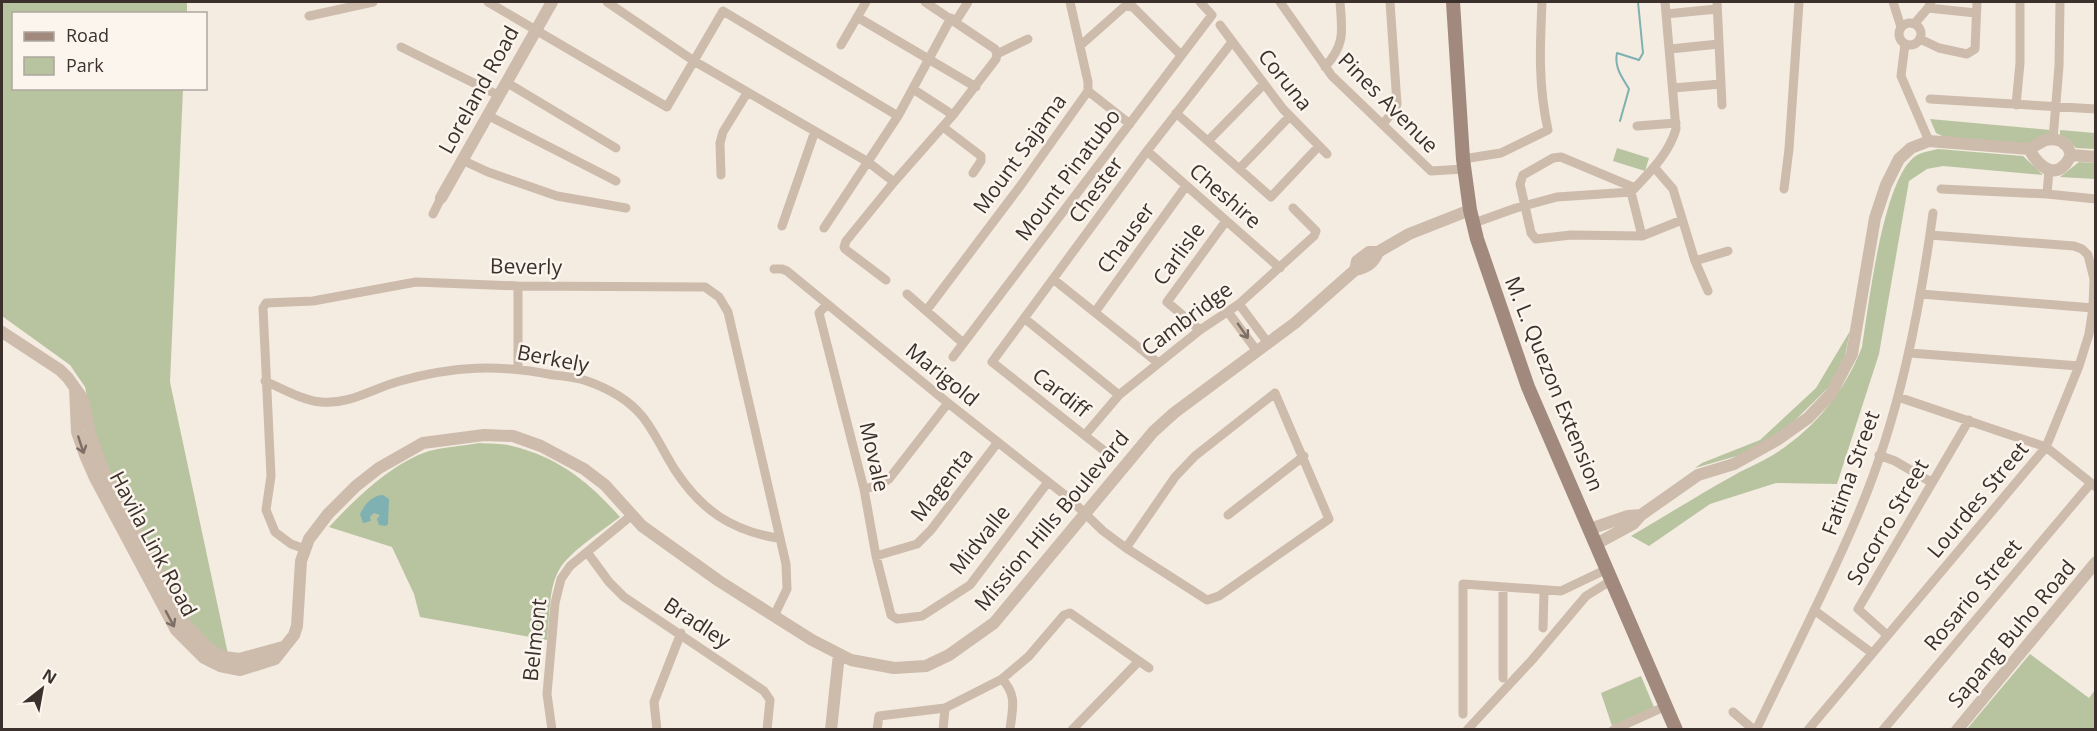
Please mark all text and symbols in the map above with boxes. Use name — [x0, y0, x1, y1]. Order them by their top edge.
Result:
legend — [12, 12, 207, 90]
street label: Loreland Road — [431, 21, 525, 159]
text: Road — [66, 23, 109, 47]
street label: Coruna — [1252, 43, 1319, 116]
street label: Pines Avenue — [1332, 46, 1445, 159]
text: Park — [66, 53, 104, 77]
street label: Mount Sajama — [966, 88, 1072, 219]
street label: Mount Pinatubo — [1008, 103, 1126, 246]
street label: Chester — [1062, 150, 1129, 228]
street label: Cheshire — [1184, 156, 1267, 234]
street label: Chauser — [1090, 196, 1161, 278]
street label: Carlisle — [1146, 216, 1210, 290]
street label: Beverly — [490, 251, 563, 281]
street label: M. L. Quezon Extension — [1499, 272, 1611, 495]
street label: Cambridge — [1135, 275, 1238, 362]
one-way arrow — [1237, 323, 1249, 339]
street label: Marigold — [900, 336, 985, 412]
street label: Berkely — [515, 337, 592, 379]
street label: Cardiff — [1027, 361, 1098, 425]
street label: Fatima Street — [1815, 407, 1886, 539]
street label: Movale — [853, 419, 897, 494]
street label: Mission Hills Boulevard — [968, 424, 1135, 616]
one-way arrow — [77, 435, 88, 454]
street label: Lourdes Street — [1920, 435, 2034, 563]
street label: Magenta — [904, 442, 979, 527]
street label: Socorro Street — [1840, 454, 1934, 589]
street label: Havila Link Road — [104, 466, 204, 621]
street label: Midvalle — [943, 499, 1016, 580]
street label: Rosario Street — [1917, 533, 2027, 656]
street label: Sapang Buho Road — [1941, 554, 2081, 713]
street label: Bradley — [659, 590, 737, 654]
street label: Belmont — [516, 597, 552, 683]
one-way arrow — [165, 609, 176, 627]
north arrow — [12, 659, 72, 719]
text: N — [38, 663, 61, 689]

